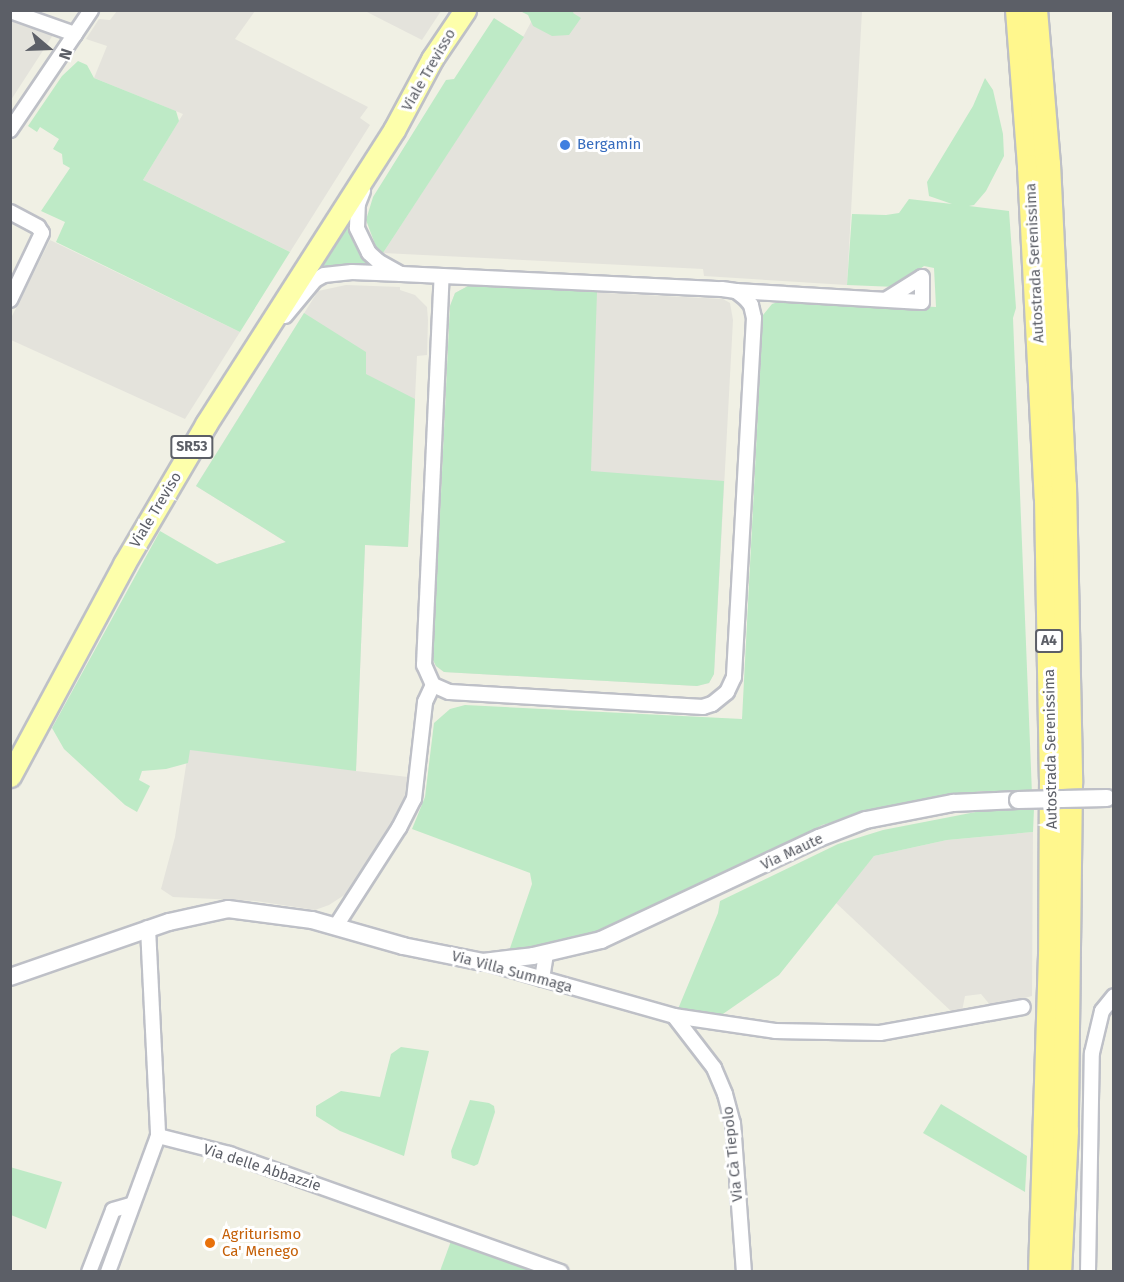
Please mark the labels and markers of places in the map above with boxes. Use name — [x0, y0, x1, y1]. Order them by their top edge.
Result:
place label: Bergamin — [577, 136, 641, 154]
marker: Bergamin — [558, 138, 572, 152]
place label: Agriturismo Ca' Menego — [222, 1225, 301, 1260]
marker: Agriturismo Ca' Menego — [203, 1236, 217, 1250]

